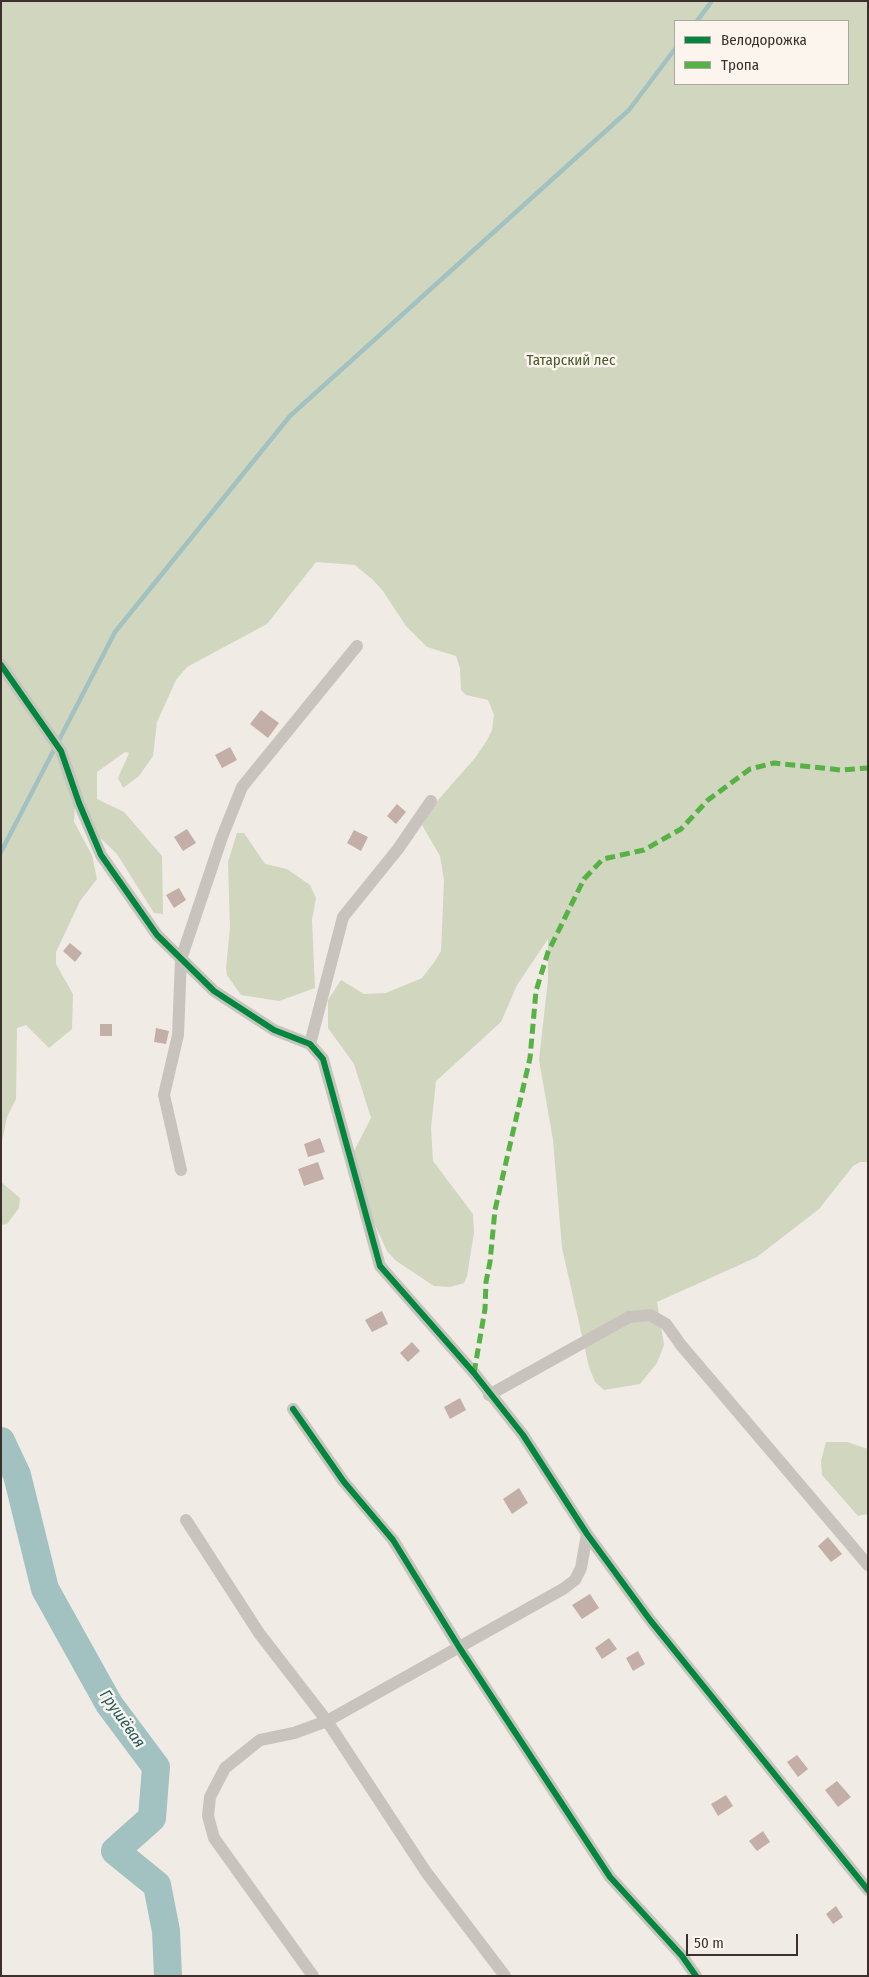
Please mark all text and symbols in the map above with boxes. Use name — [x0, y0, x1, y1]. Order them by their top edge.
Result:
legend — [674, 20, 849, 85]
text: Велодорожка — [721, 31, 807, 49]
text: Тропа — [721, 56, 759, 74]
park label: Татарский лес — [527, 352, 615, 370]
water label: Грушёвая — [95, 1686, 149, 1752]
scale bar — [689, 1924, 802, 1956]
text: 50 m — [694, 1934, 724, 1952]

